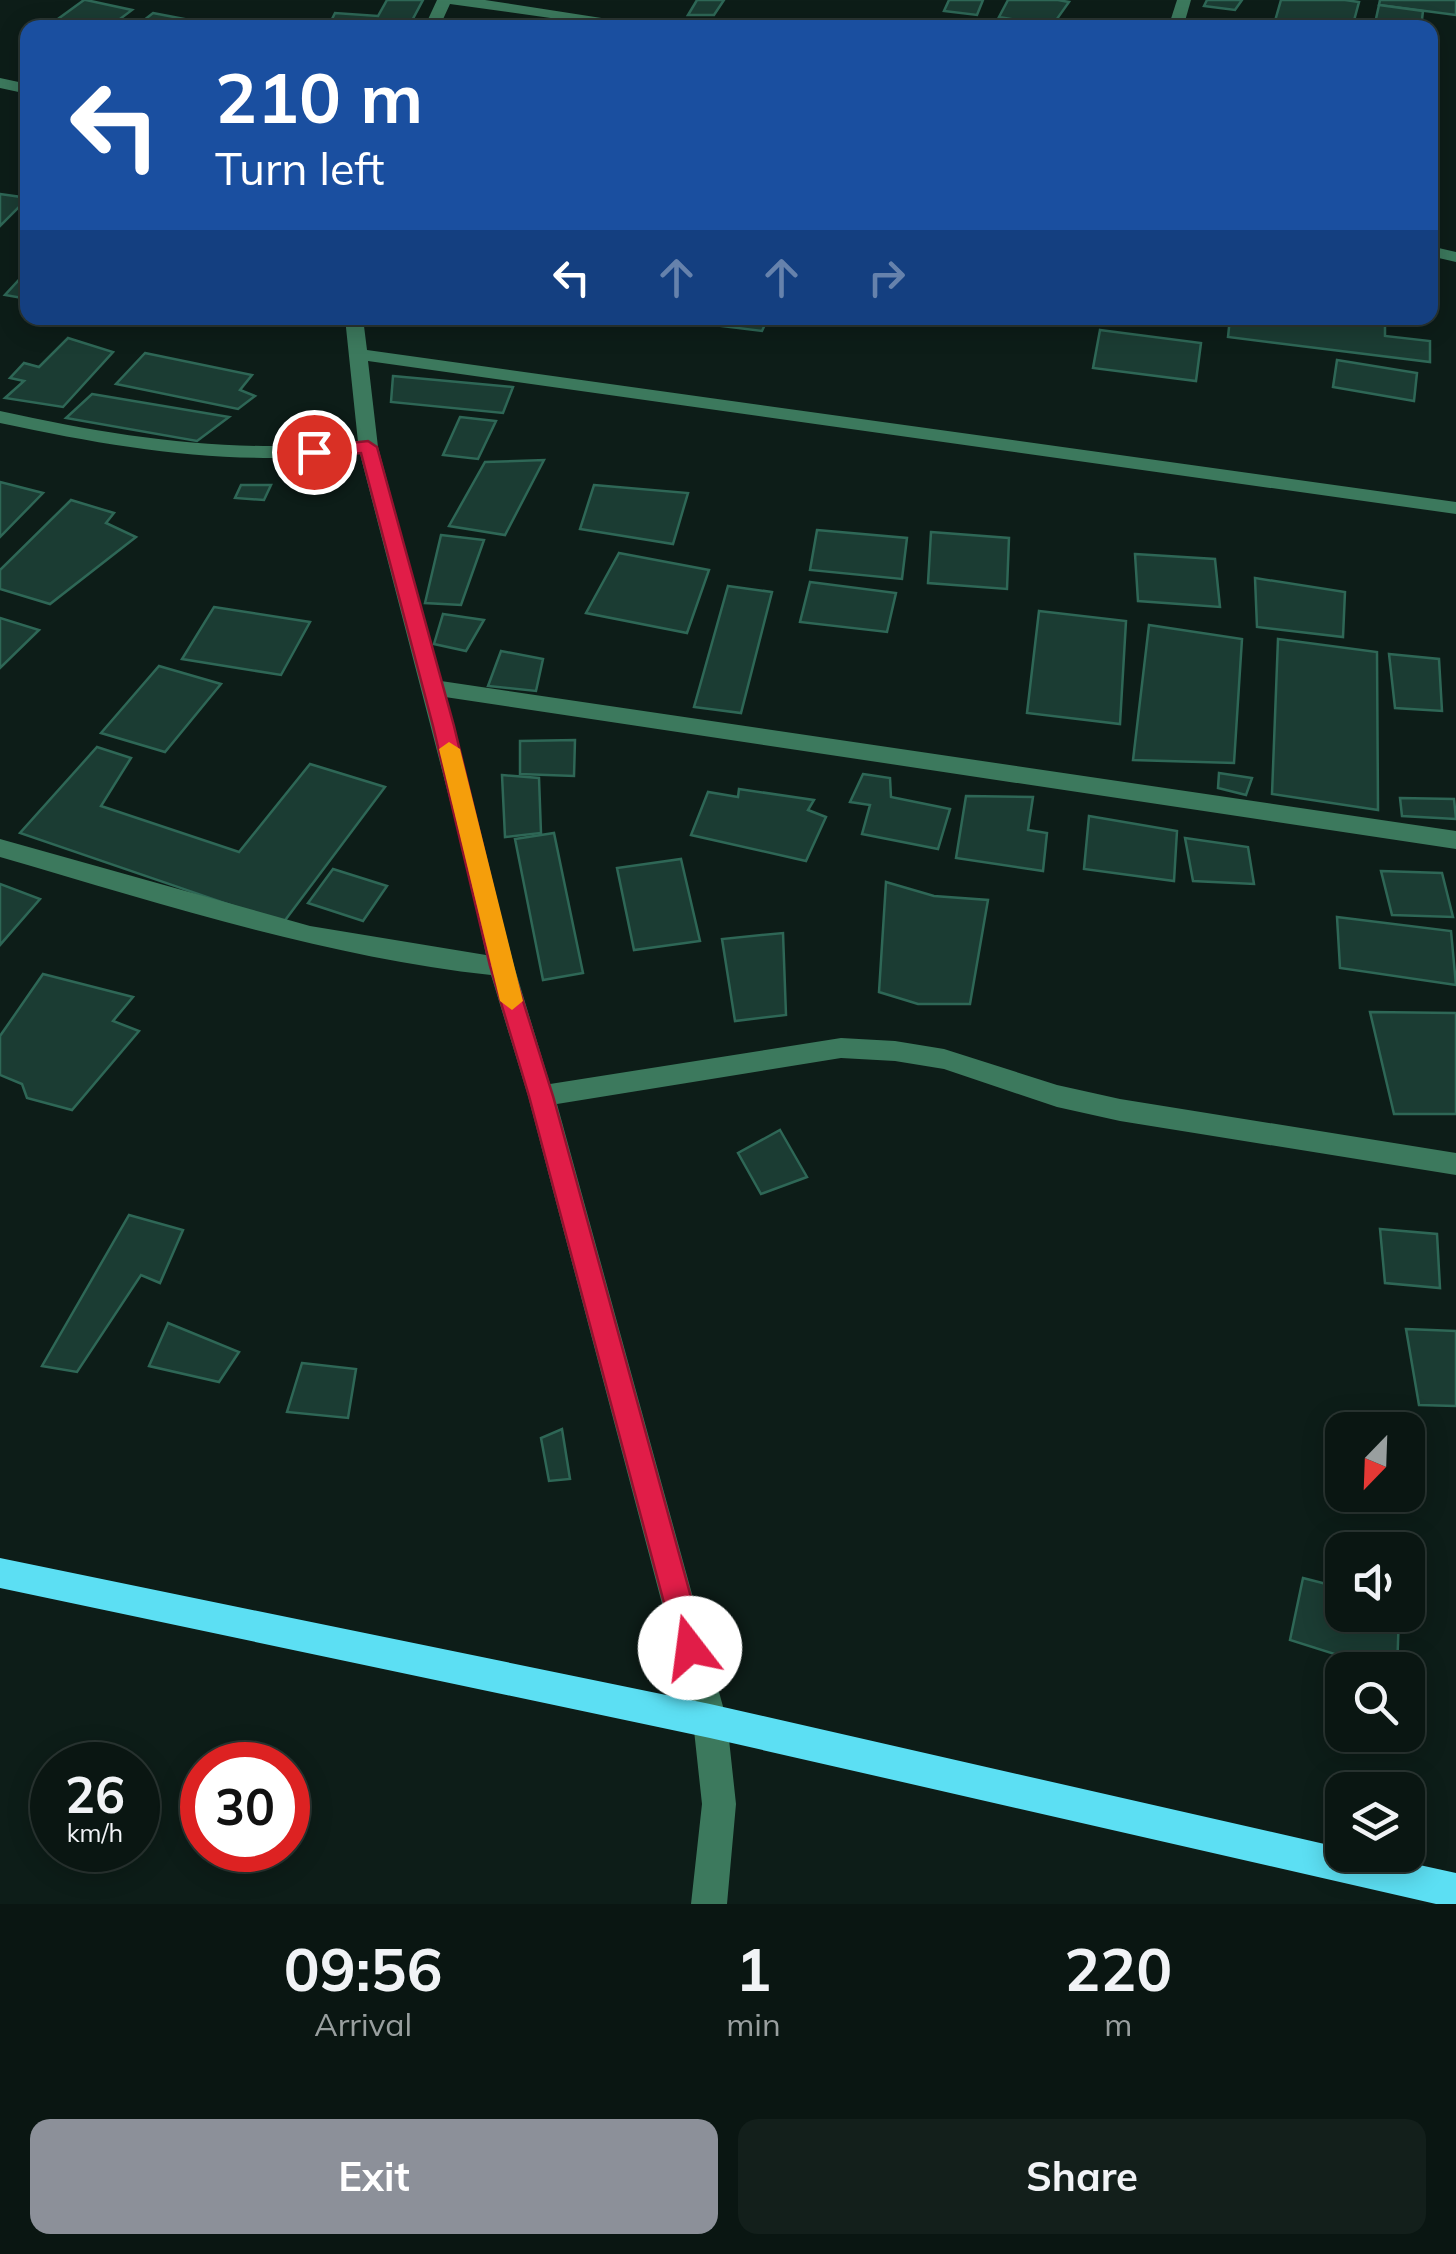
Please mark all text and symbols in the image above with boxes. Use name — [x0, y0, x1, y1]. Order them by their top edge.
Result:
text: 210 m — [215, 53, 423, 141]
icon: left — [50, 60, 180, 190]
text: Turn left — [215, 140, 384, 196]
icon: left — [544, 250, 599, 305]
icon: ahead — [649, 250, 704, 305]
icon: ahead — [754, 250, 809, 305]
icon: right — [859, 250, 914, 305]
pin — [272, 410, 357, 495]
icon: arrive — [287, 425, 342, 480]
north arrow — [1325, 1412, 1425, 1512]
map controls — [1325, 1412, 1425, 1872]
button: sound — [1325, 1532, 1425, 1632]
position arrow — [638, 1596, 742, 1700]
button: search — [1325, 1652, 1425, 1752]
speed limit sign: 30 — [180, 1742, 310, 1872]
text: 26 — [65, 1763, 125, 1826]
button: layers — [1325, 1772, 1425, 1872]
text: km/h — [67, 1817, 123, 1848]
text: 09:56 — [284, 1931, 443, 2006]
text: 1 — [735, 1931, 771, 2006]
text: 220 — [1064, 1931, 1172, 2006]
text: Arrival — [314, 2004, 412, 2044]
text: min — [726, 2004, 781, 2044]
text: m — [1104, 2004, 1132, 2044]
button: Exit — [30, 2119, 718, 2234]
button: Share — [738, 2119, 1426, 2234]

